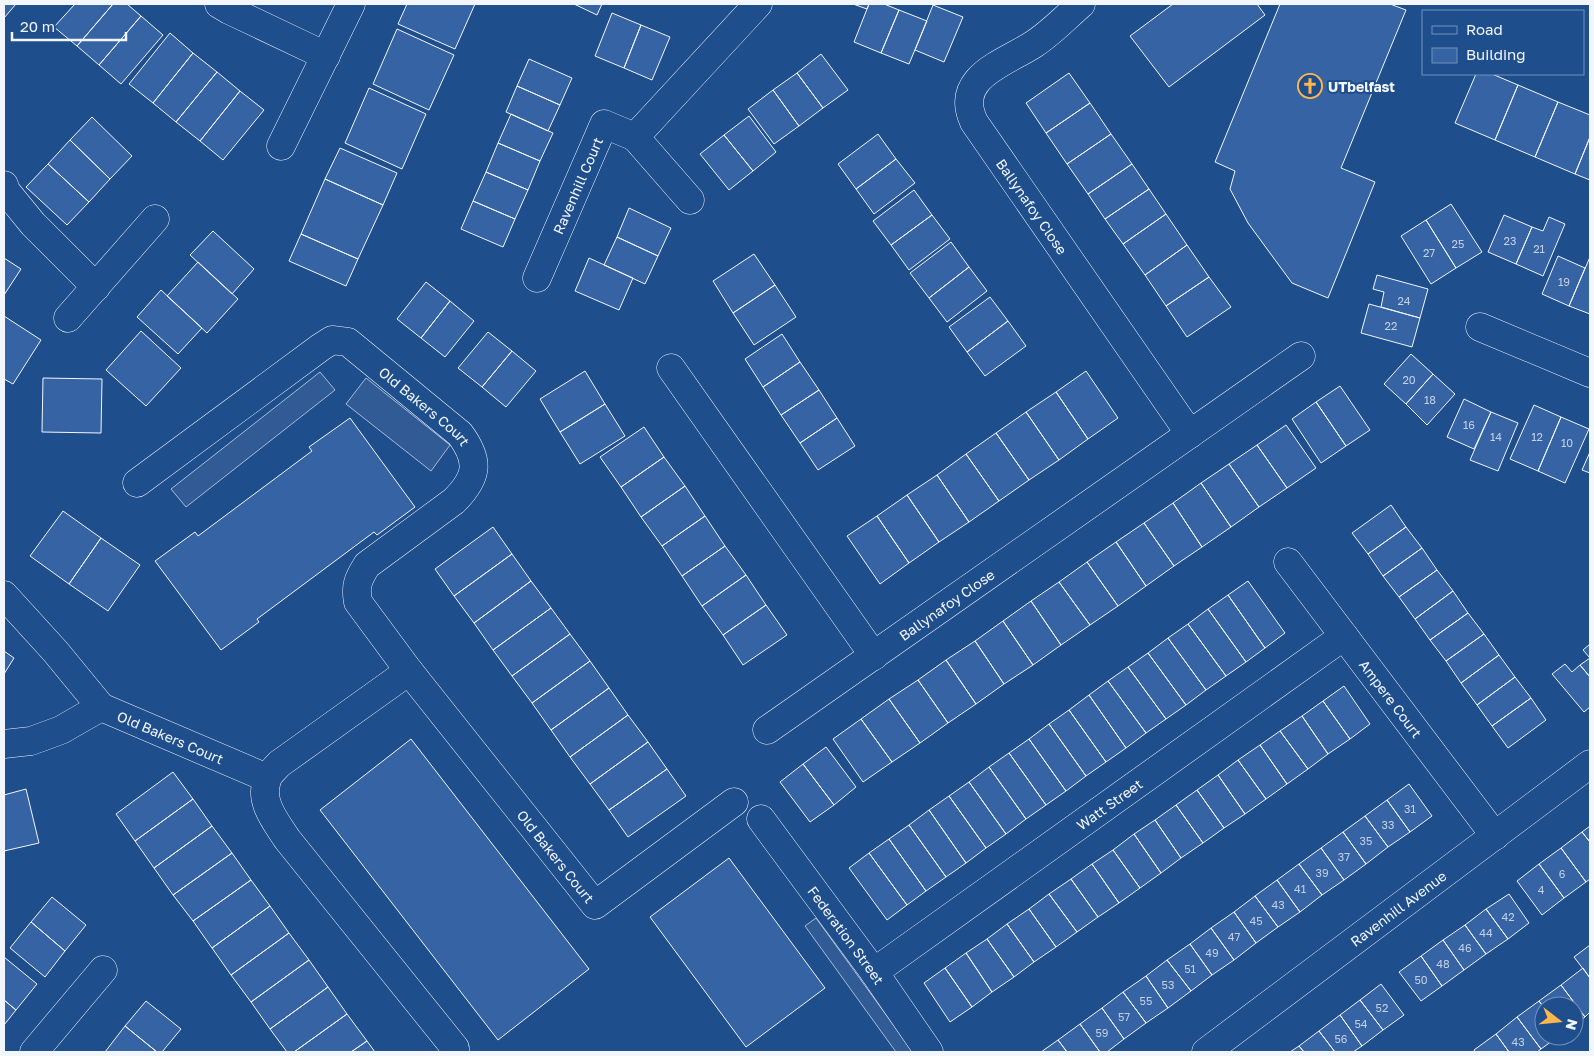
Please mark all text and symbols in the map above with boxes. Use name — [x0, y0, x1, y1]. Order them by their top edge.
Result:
scale bar — [12, 10, 126, 42]
legend — [1422, 10, 1584, 75]
text: 20 m — [20, 17, 55, 35]
text: Road — [1466, 20, 1503, 38]
text: Building — [1466, 45, 1526, 63]
church icon: UTbelfast — [1297, 73, 1323, 99]
place label: UTbelfast — [1328, 78, 1395, 95]
street label: Ravenhill Court — [549, 134, 606, 236]
street label: Ballynafoy Close — [993, 155, 1071, 257]
house number: 23 — [1504, 234, 1516, 247]
house number: 25 — [1452, 237, 1464, 250]
house number: 21 — [1533, 242, 1545, 255]
house number: 27 — [1423, 246, 1435, 259]
house number: 19 — [1558, 275, 1570, 288]
house number: 24 — [1397, 294, 1411, 307]
house number: 22 — [1385, 319, 1397, 332]
street label: Old Bakers Court — [376, 363, 474, 449]
house number: 20 — [1402, 373, 1416, 386]
house number: 18 — [1424, 393, 1436, 406]
house number: 16 — [1463, 418, 1475, 431]
house number: 14 — [1490, 430, 1502, 443]
house number: 12 — [1531, 430, 1543, 443]
house number: 10 — [1561, 436, 1573, 449]
street label: Ballynafoy Close — [895, 565, 997, 644]
street label: Ampere Court — [1356, 656, 1426, 741]
street label: Old Bakers Court — [115, 707, 226, 767]
street label: Watt Street — [1073, 775, 1145, 833]
house number: 31 — [1404, 802, 1416, 815]
street label: Old Bakers Court — [514, 806, 598, 906]
house number: 33 — [1382, 818, 1394, 831]
house number: 35 — [1360, 834, 1372, 847]
house number: 37 — [1338, 850, 1350, 863]
house number: 39 — [1315, 866, 1329, 879]
street label: Ravenhill Avenue — [1347, 866, 1449, 950]
house number: 6 — [1559, 867, 1566, 880]
street label: Federation Street — [805, 882, 888, 987]
house number: 41 — [1294, 882, 1306, 895]
house number: 4 — [1538, 883, 1545, 896]
house number: 43 — [1271, 898, 1285, 911]
house number: 42 — [1501, 910, 1515, 923]
house number: 45 — [1249, 914, 1263, 927]
house number: 44 — [1479, 926, 1493, 939]
house number: 47 — [1228, 930, 1240, 943]
house number: 46 — [1458, 941, 1472, 954]
house number: 49 — [1205, 946, 1219, 959]
house number: 48 — [1436, 957, 1450, 970]
house number: 51 — [1184, 962, 1196, 975]
house number: 50 — [1414, 973, 1428, 986]
house number: 53 — [1162, 978, 1174, 991]
house number: 55 — [1140, 994, 1152, 1007]
north arrow — [1534, 996, 1584, 1046]
house number: 52 — [1376, 1001, 1388, 1014]
house number: 57 — [1118, 1010, 1130, 1023]
house number: 54 — [1354, 1017, 1368, 1030]
text: N — [1562, 1017, 1582, 1032]
house number: 59 — [1095, 1026, 1109, 1039]
house number: 56 — [1334, 1032, 1348, 1045]
house number: 43 — [1511, 1035, 1525, 1048]

